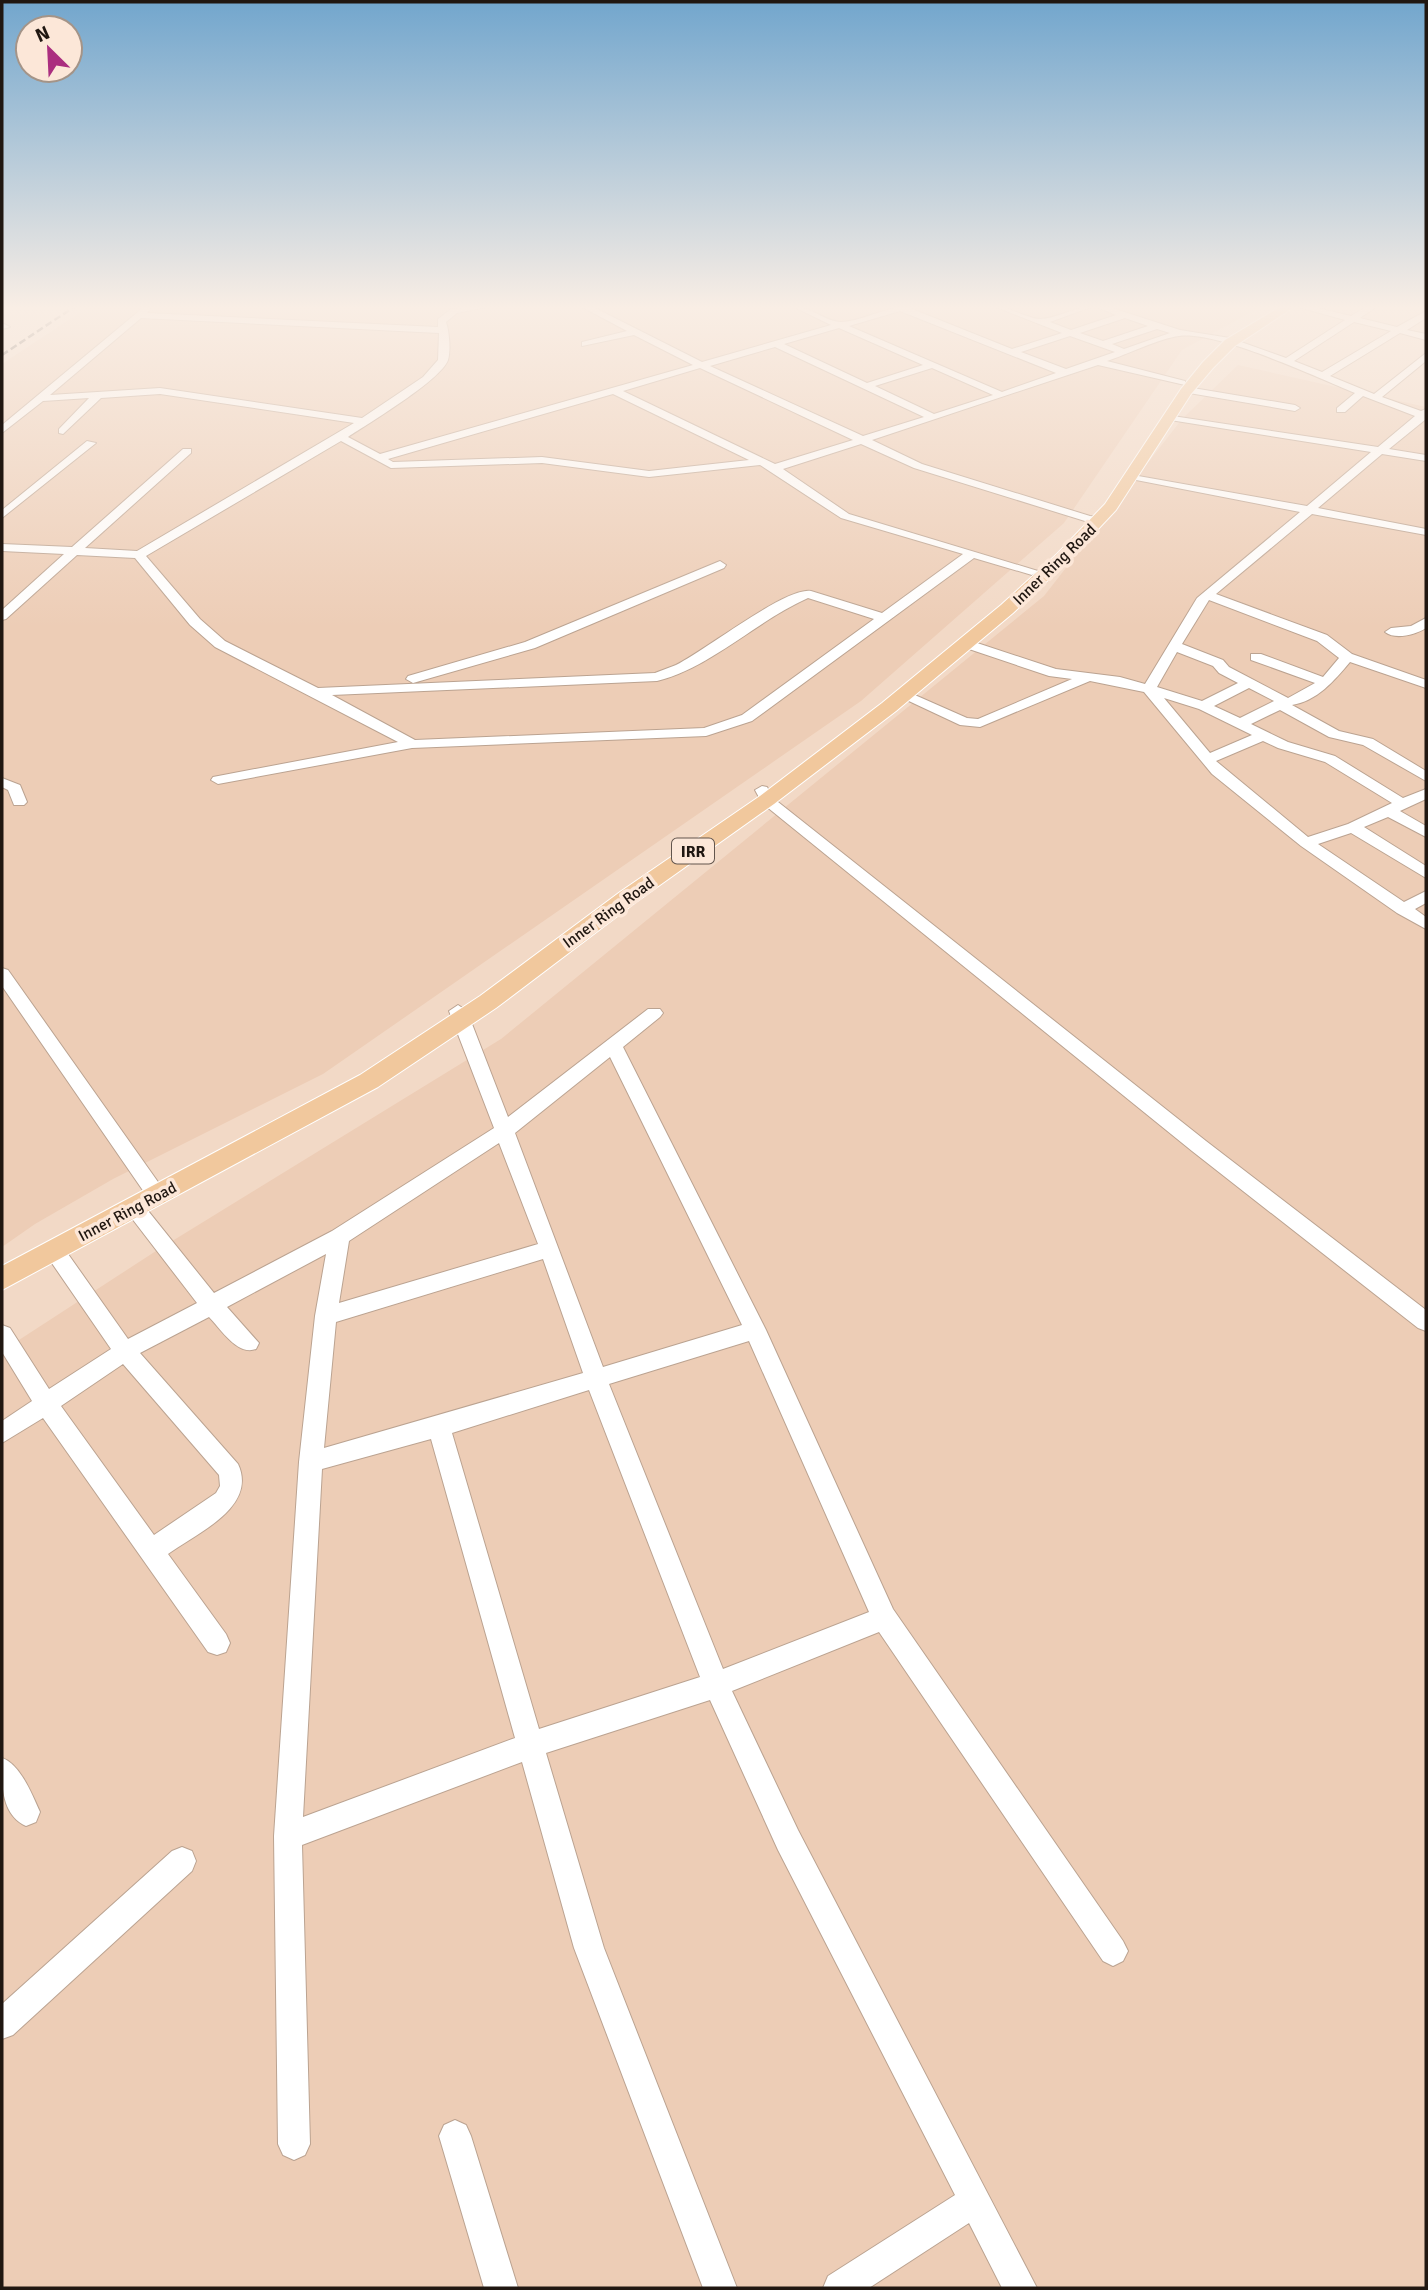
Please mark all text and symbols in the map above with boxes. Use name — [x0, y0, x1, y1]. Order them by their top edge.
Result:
north arrow — [14, 14, 84, 84]
text: N — [32, 21, 53, 48]
street label: Inner Ring Road — [1009, 520, 1101, 610]
road number: IRR — [672, 838, 714, 864]
street label: Inner Ring Road — [559, 873, 658, 953]
street label: Inner Ring Road — [75, 1178, 180, 1246]

